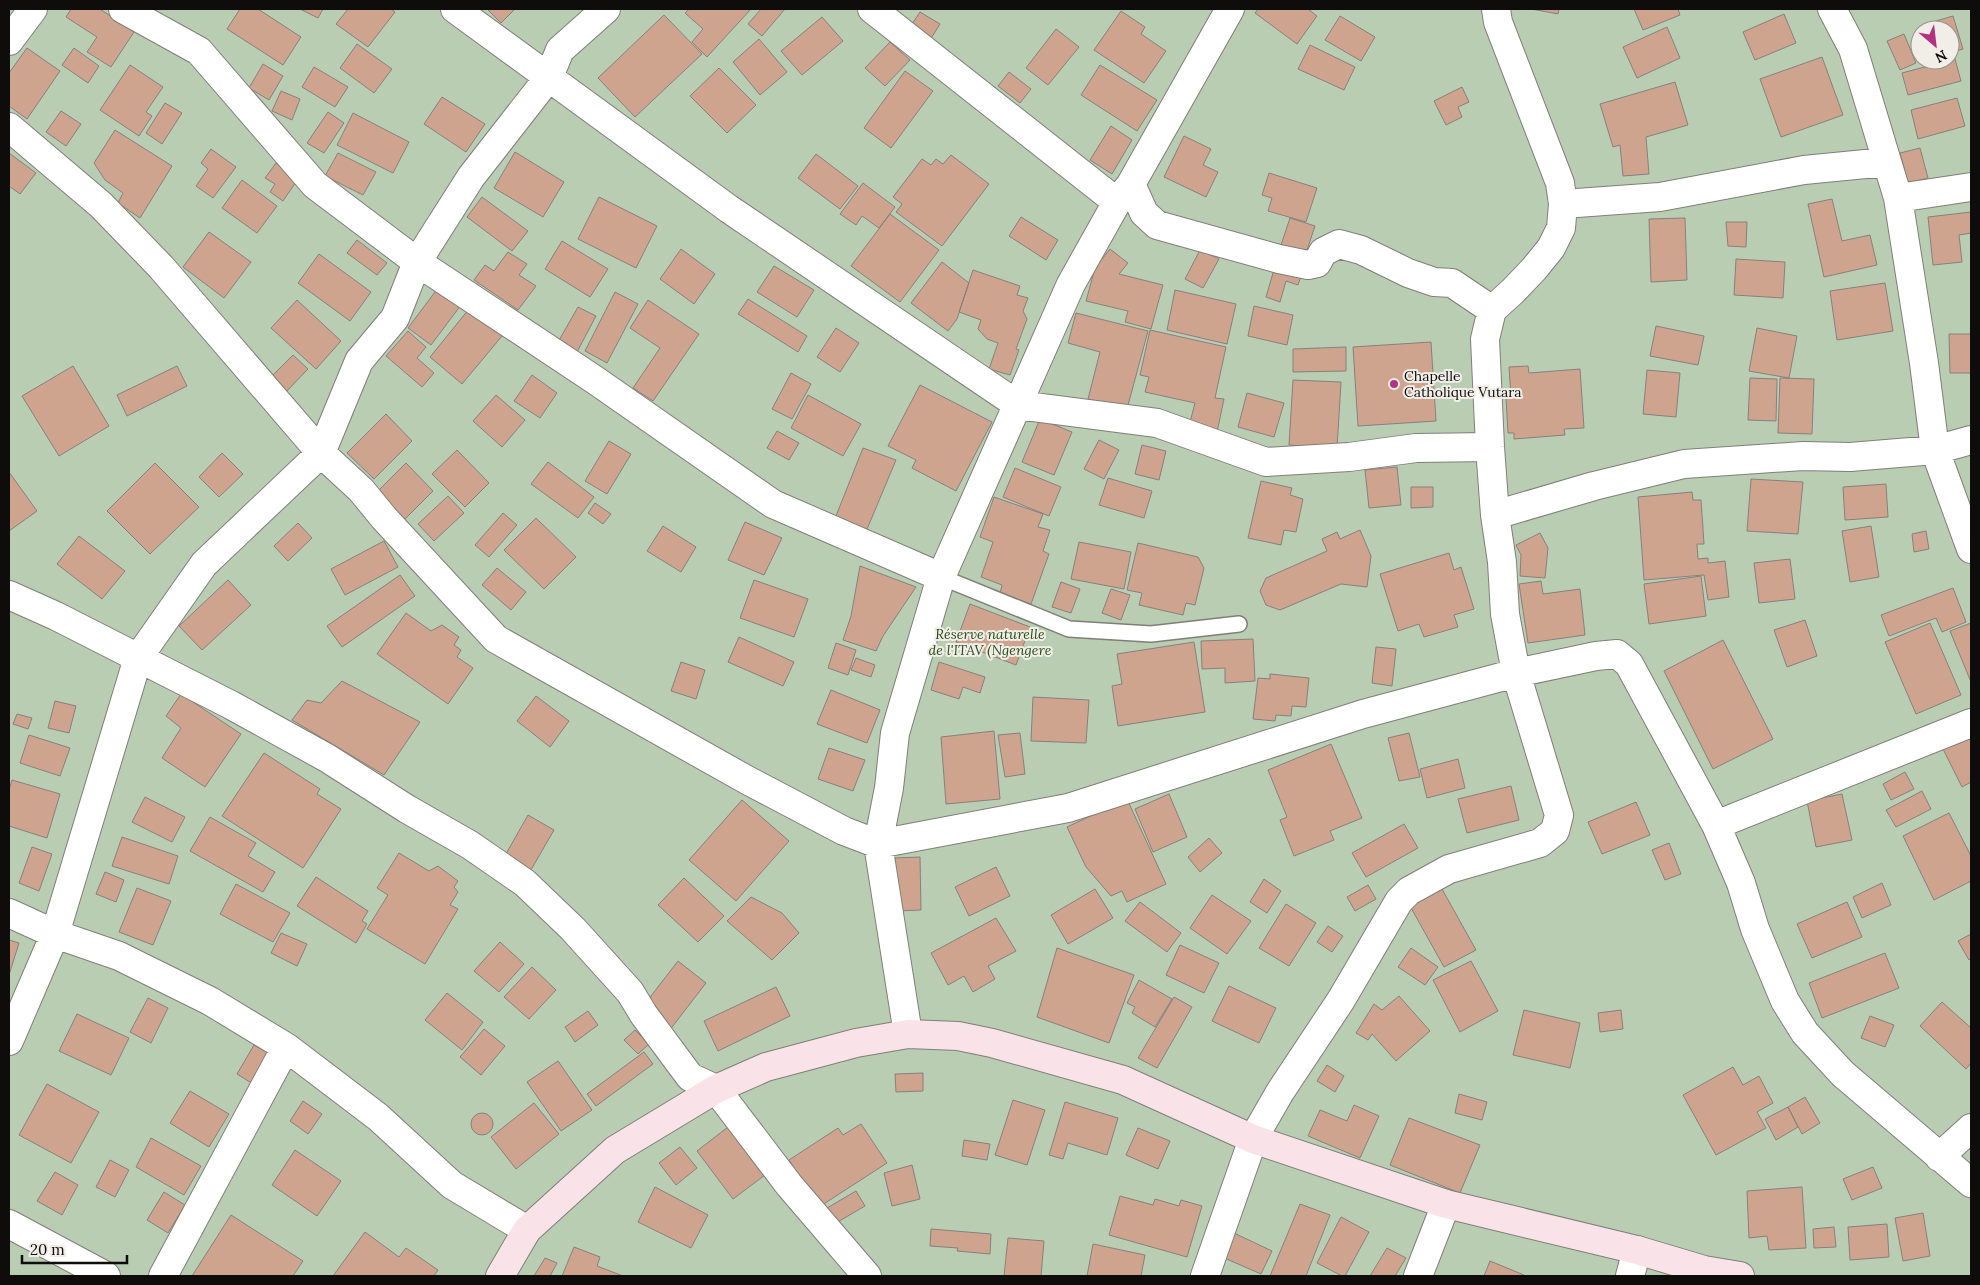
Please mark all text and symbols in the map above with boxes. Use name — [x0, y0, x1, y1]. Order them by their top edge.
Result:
north arrow — [1910, 20, 1960, 70]
text: N — [1932, 46, 1950, 67]
place label: Chapelle Catholique Vutara — [1404, 367, 1521, 401]
marker: Chapelle Catholique Vutara — [1388, 378, 1400, 390]
park label: Réserve naturelle de l'ITAV (Ngengere — [929, 625, 1052, 659]
scale bar — [22, 1232, 128, 1264]
text: 20 m — [30, 1240, 65, 1259]

